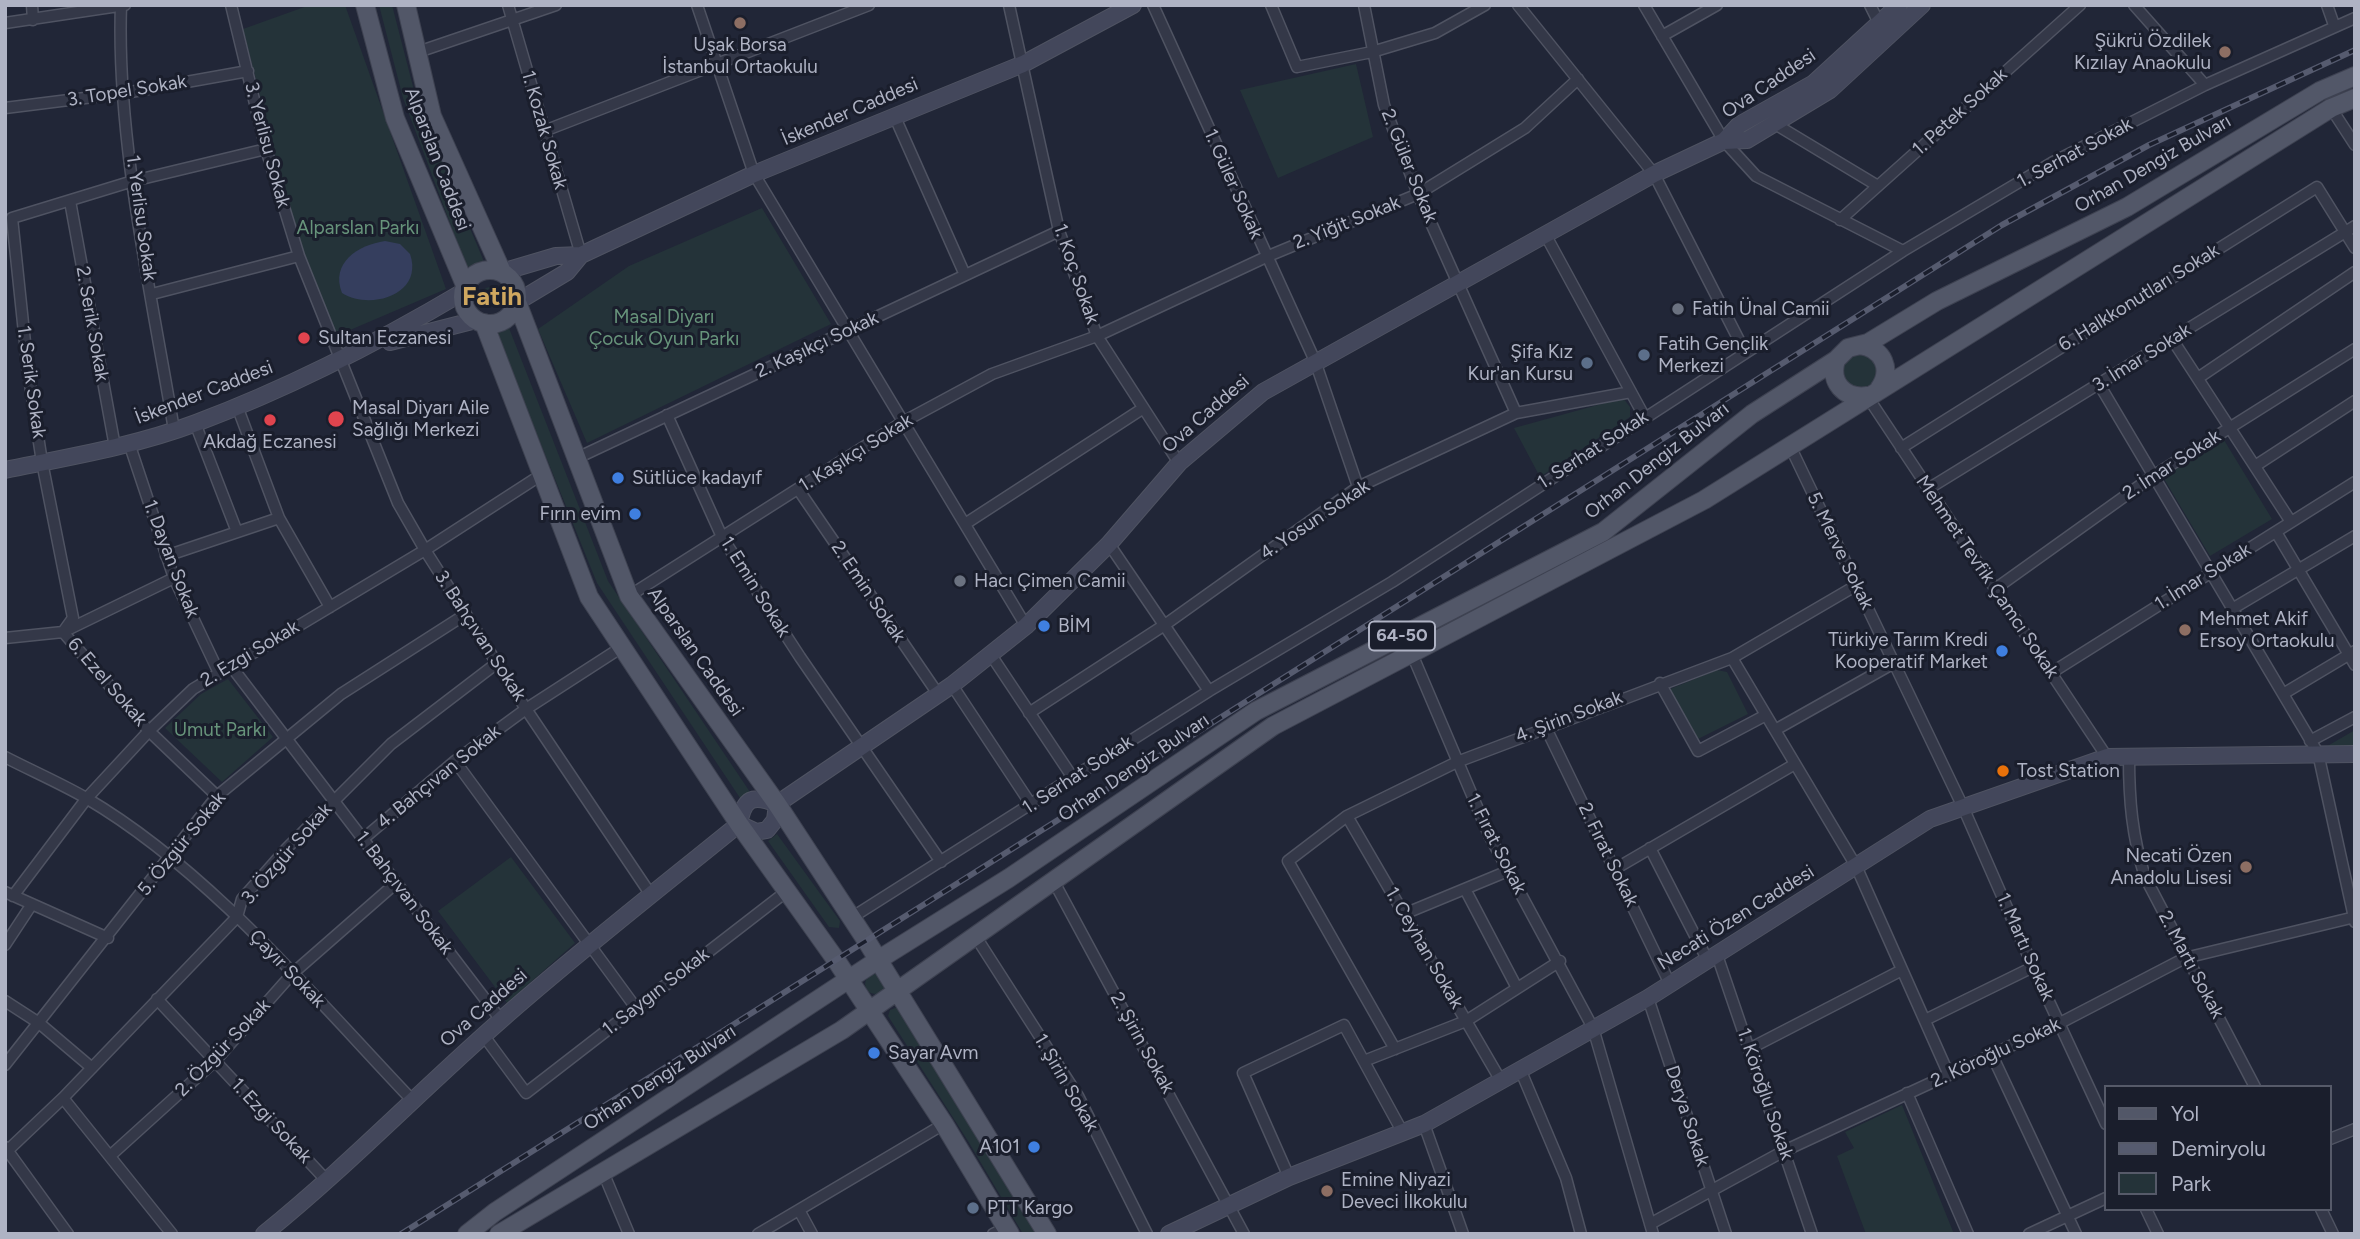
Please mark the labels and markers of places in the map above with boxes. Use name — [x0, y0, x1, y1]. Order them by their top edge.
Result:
marker: Uşak Borsa İstanbul Ortaokulu — [732, 15, 748, 31]
place label: Şükrü Özdilek Kızılay Anaokulu — [2074, 30, 2211, 74]
place label: Uşak Borsa İstanbul Ortaokulu — [662, 34, 818, 78]
marker: Şükrü Özdilek Kızılay Anaokulu — [2217, 44, 2233, 60]
place label: Fatih Ünal Camii — [1692, 298, 1830, 320]
marker: Fatih Ünal Camii — [1670, 301, 1686, 317]
place label: Sultan Eczanesi — [318, 327, 451, 349]
marker: Sultan Eczanesi — [296, 330, 312, 346]
place label: Fatih Gençlik Merkezi — [1658, 333, 1768, 377]
place label: Şifa Kız Kur'an Kursu — [1468, 341, 1573, 385]
marker: Fatih Gençlik Merkezi — [1636, 347, 1652, 363]
marker: Şifa Kız Kur'an Kursu — [1579, 355, 1595, 371]
place label: Masal Diyarı Aile Sağlığı Merkezi — [352, 397, 489, 441]
marker: Masal Diyarı Aile Sağlığı Merkezi — [326, 409, 346, 429]
marker: Akdağ Eczanesi — [262, 412, 278, 428]
place label: Akdağ Eczanesi — [203, 431, 337, 453]
place label: Sütlüce kadayıf — [632, 467, 762, 489]
marker: Sütlüce kadayıf — [610, 470, 626, 486]
place label: Fırın evim — [540, 503, 621, 525]
marker: Fırın evim — [627, 506, 643, 522]
place label: Hacı Çimen Camii — [974, 570, 1126, 592]
marker: Hacı Çimen Camii — [952, 573, 968, 589]
place label: Mehmet Akif Ersoy Ortaokulu — [2199, 608, 2335, 652]
place label: BİM — [1058, 615, 1091, 637]
marker: BİM — [1036, 618, 1052, 634]
marker: Mehmet Akif Ersoy Ortaokulu — [2177, 622, 2193, 638]
place label: Türkiye Tarım Kredi Kooperatif Market — [1828, 629, 1988, 673]
marker: Türkiye Tarım Kredi Kooperatif Market — [1994, 643, 2010, 659]
place label: Tost Station — [2017, 760, 2120, 782]
marker: Tost Station — [1995, 763, 2011, 779]
place label: Necati Özen Anadolu Lisesi — [2110, 845, 2232, 889]
marker: Necati Özen Anadolu Lisesi — [2238, 859, 2254, 875]
place label: Sayar Avm — [888, 1042, 978, 1064]
marker: Sayar Avm — [866, 1045, 882, 1061]
place label: A101 — [979, 1136, 1020, 1158]
marker: A101 — [1026, 1139, 1042, 1155]
place label: Emine Niyazi Deveci İlkokulu — [1341, 1169, 1468, 1213]
marker: Emine Niyazi Deveci İlkokulu — [1319, 1183, 1335, 1199]
place label: PTT Kargo — [987, 1197, 1073, 1219]
marker: PTT Kargo — [965, 1200, 981, 1216]

